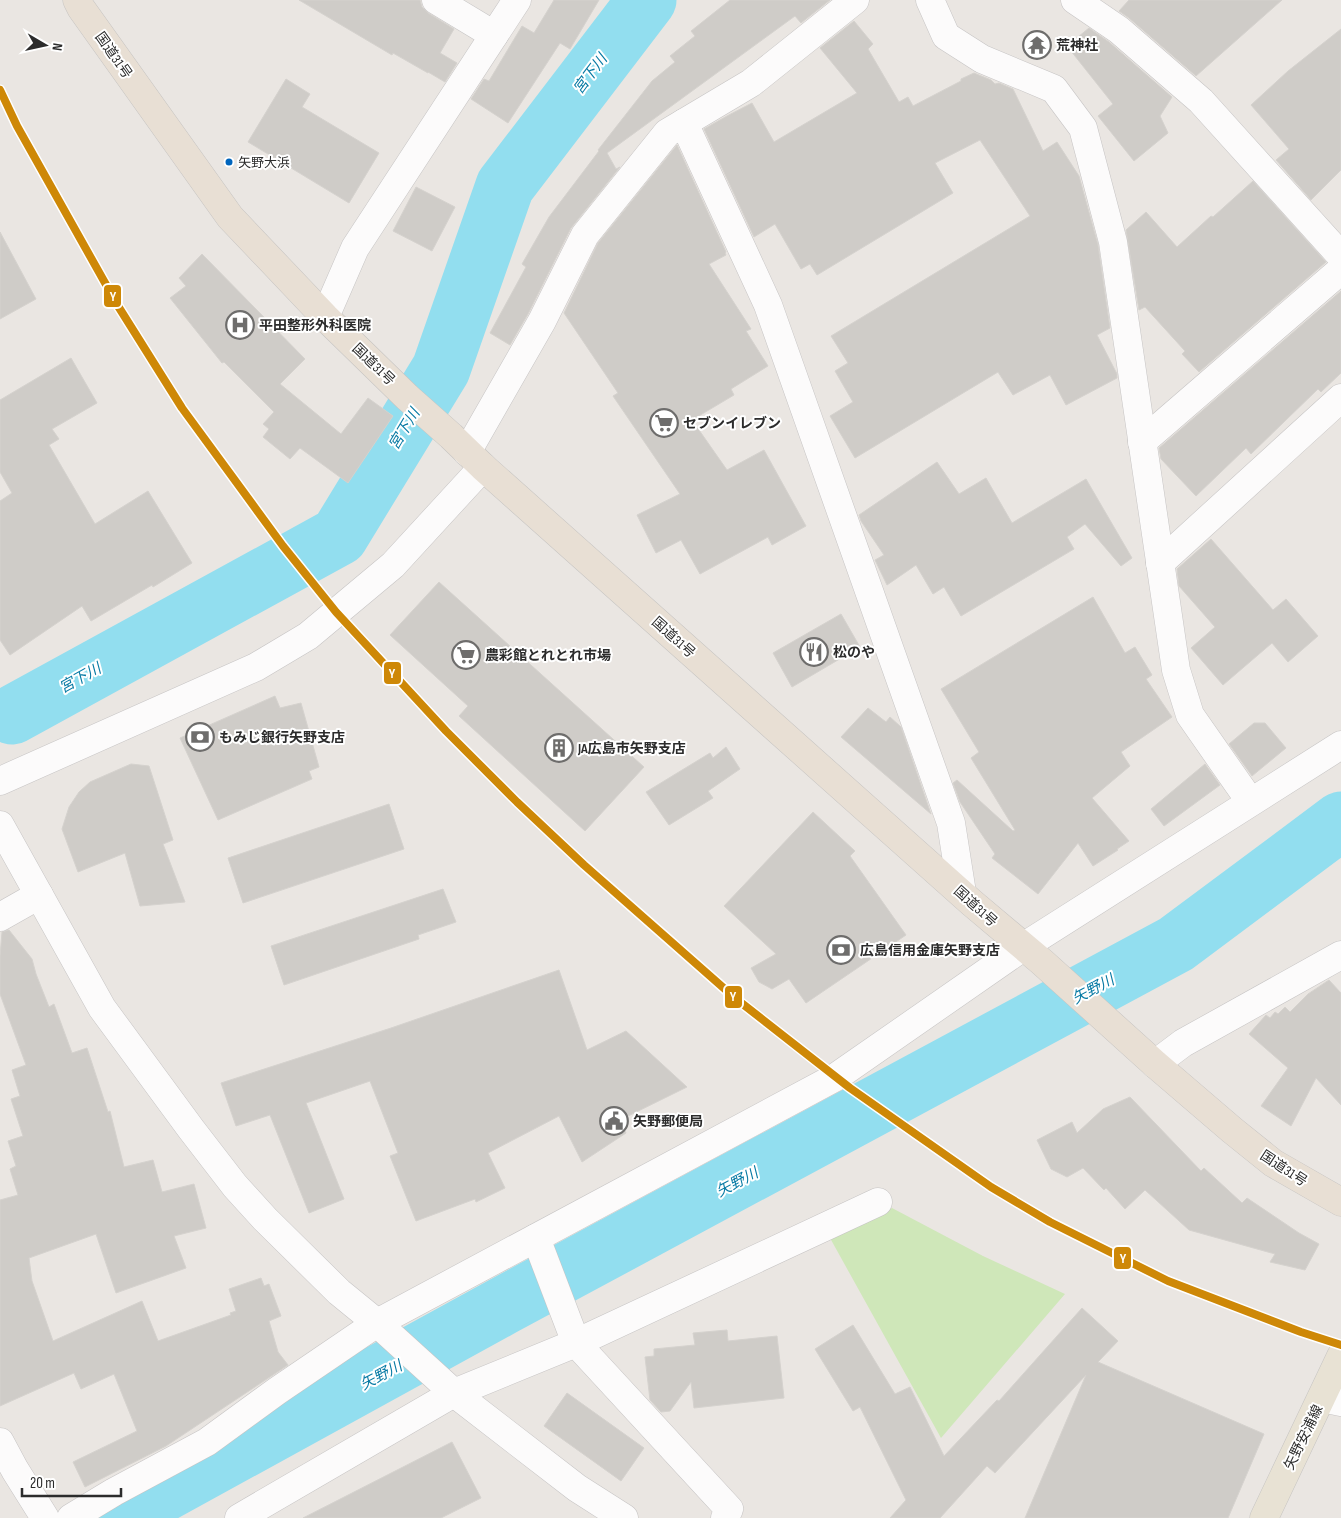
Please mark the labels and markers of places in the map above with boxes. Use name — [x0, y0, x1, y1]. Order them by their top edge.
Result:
temple icon: 荒神社 — [1022, 30, 1052, 60]
place label: 荒神社 — [1056, 37, 1098, 54]
place label: 矢野大浜 — [238, 155, 290, 171]
marker: 矢野大浜 — [224, 157, 234, 167]
hospital icon: 平田整形外科医院 — [225, 310, 255, 340]
place label: 平田整形外科医院 — [259, 317, 371, 334]
supermarket icon: セブンイレブン — [649, 408, 679, 438]
place label: セブンイレブン — [683, 415, 781, 432]
restaurant icon: 松のや — [799, 637, 829, 667]
supermarket icon: 農彩館とれとれ市場 — [451, 640, 481, 670]
place label: 松のや — [833, 644, 875, 661]
place label: 農彩館とれとれ市場 — [485, 647, 611, 664]
bank icon: もみじ銀行矢野支店 — [185, 722, 215, 752]
place label: もみじ銀行矢野支店 — [219, 729, 345, 746]
building icon: JA広島市矢野支店 — [544, 733, 574, 763]
place label: JA広島市矢野支店 — [577, 740, 686, 757]
bank icon: 広島信用金庫矢野支店 — [826, 935, 856, 965]
place label: 広島信用金庫矢野支店 — [860, 942, 1000, 959]
public building icon: 矢野郵便局 — [599, 1106, 629, 1136]
place label: 矢野郵便局 — [633, 1113, 703, 1130]

